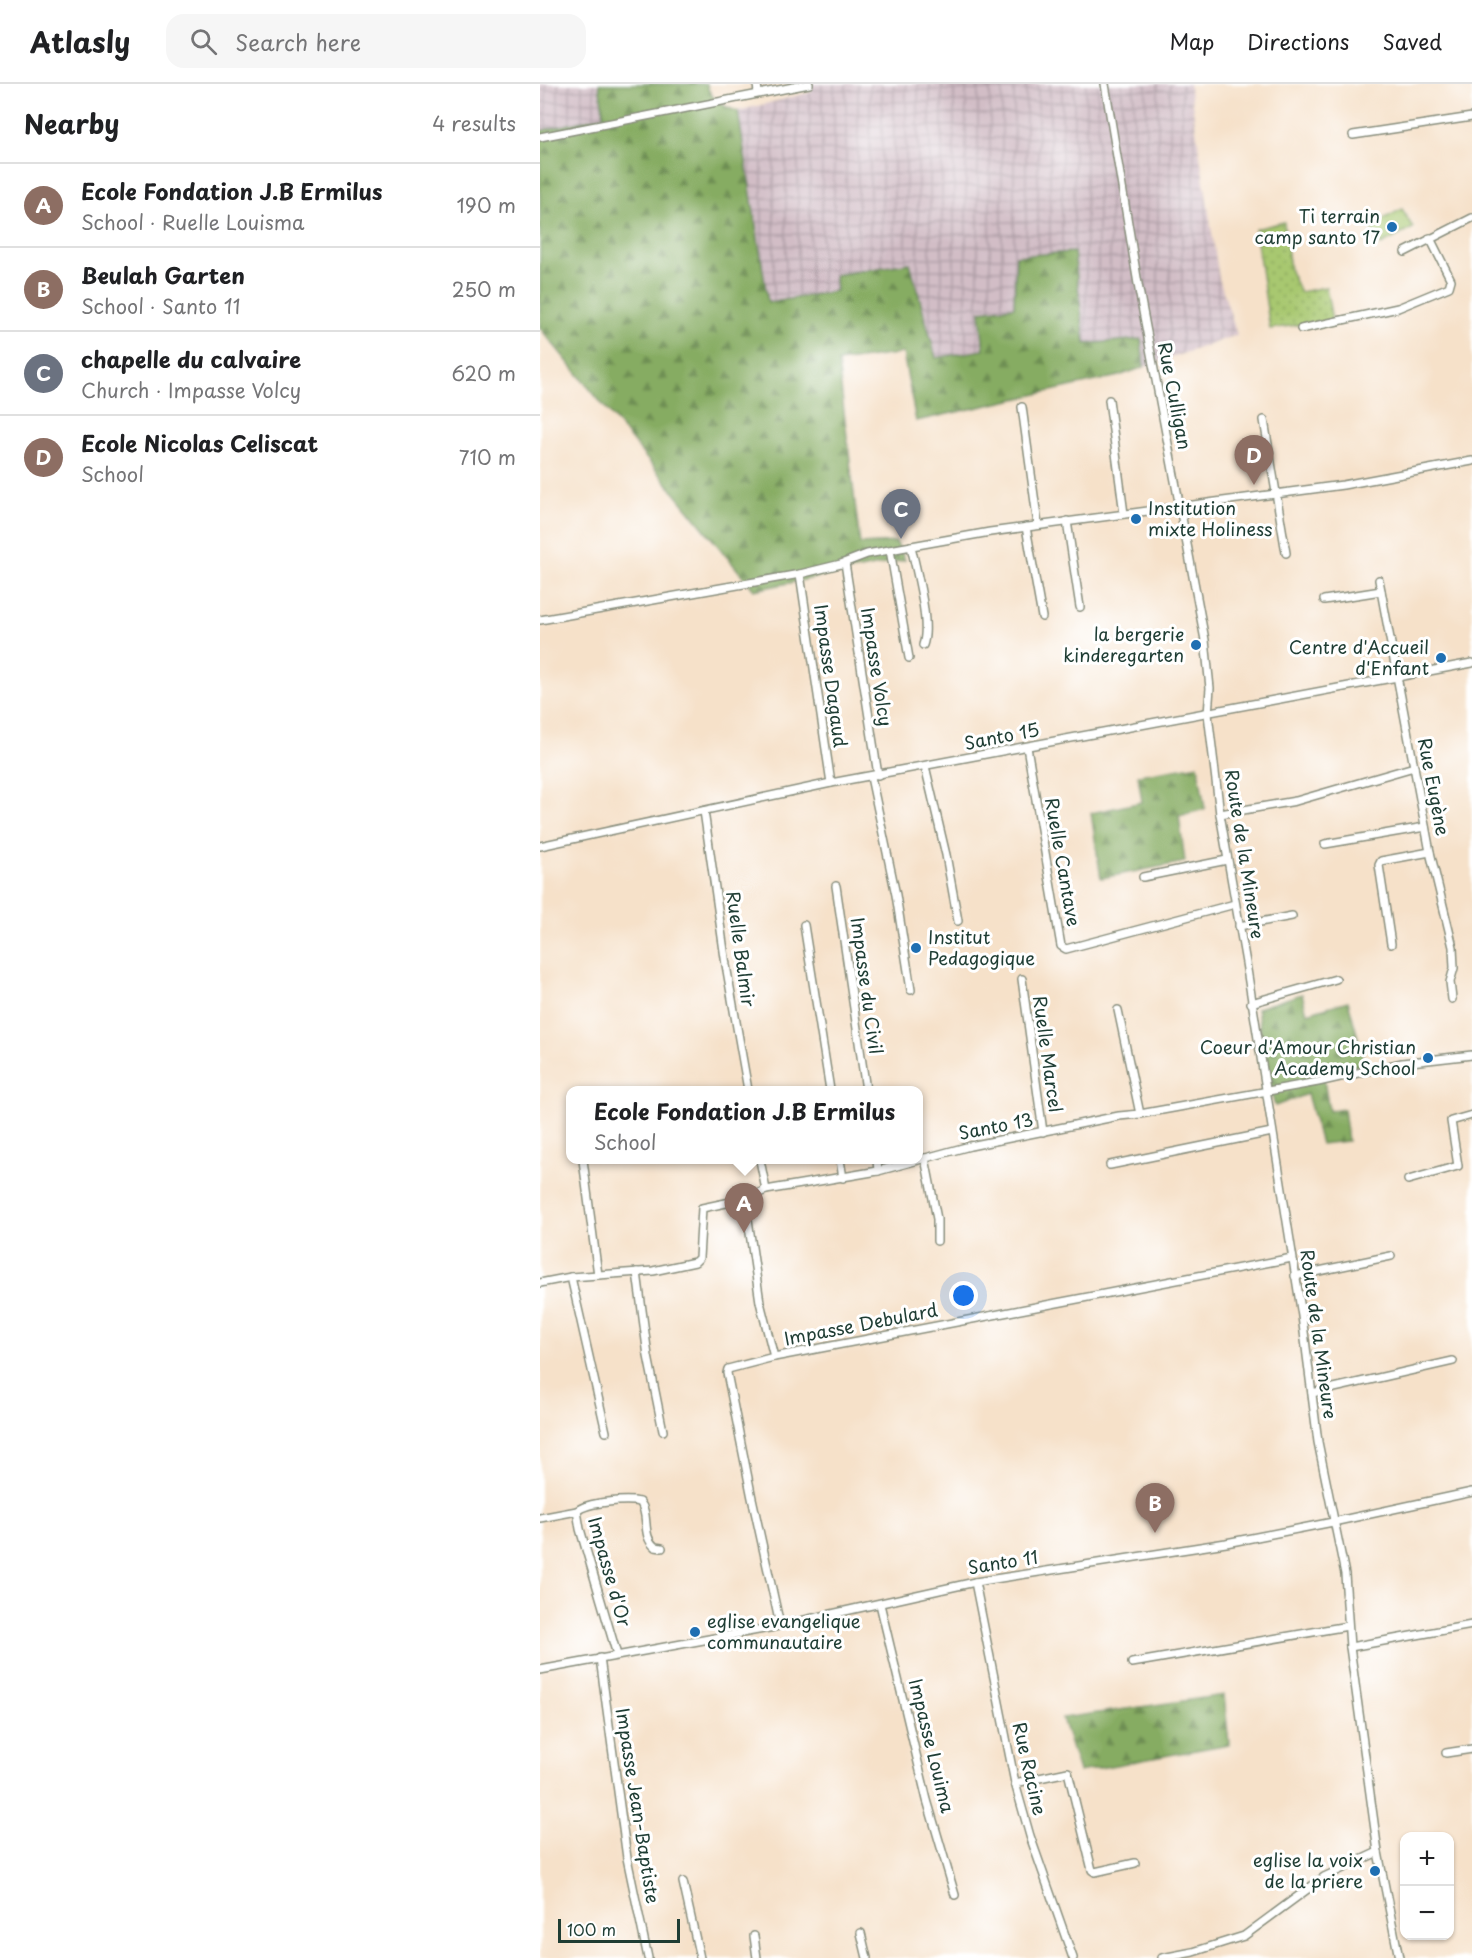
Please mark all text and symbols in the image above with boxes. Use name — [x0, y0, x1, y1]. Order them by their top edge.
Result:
search box — [166, 14, 586, 68]
text: Atlasly — [30, 20, 130, 63]
icon: search — [187, 25, 220, 58]
text: Search here — [235, 25, 361, 58]
text: Map — [1169, 25, 1214, 57]
text: Directions — [1247, 25, 1349, 57]
text: Saved — [1382, 25, 1442, 57]
text: Nearby — [24, 104, 119, 143]
text: 4 results — [432, 108, 516, 138]
text: Ecole Fondation J.B Ermilus — [81, 174, 383, 207]
text: A — [36, 190, 51, 220]
text: 190 m — [457, 190, 516, 220]
place label: Ti terrain camp santo 17 — [1254, 202, 1380, 250]
text: School · Ruelle Louisma — [81, 207, 304, 237]
marker: Ti terrain camp santo 17 — [1385, 220, 1399, 234]
text: Beulah Garten — [81, 258, 245, 291]
text: B — [37, 274, 50, 304]
text: 250 m — [452, 274, 516, 304]
text: School · Santo 11 — [81, 291, 241, 321]
street label: Rue Culligan — [1152, 340, 1199, 452]
text: chapelle du calvaire — [81, 342, 301, 375]
text: C — [36, 358, 51, 388]
text: 620 m — [452, 358, 516, 388]
text: Church · Impasse Volcy — [81, 375, 301, 405]
text: Ecole Nicolas Celiscat — [81, 426, 318, 459]
pin: D — [1234, 436, 1274, 485]
text: D — [36, 442, 51, 472]
text: 710 m — [459, 442, 516, 472]
text: School — [81, 459, 144, 489]
pin: C — [882, 490, 920, 539]
place label: Institution mixte Holiness — [1148, 494, 1273, 542]
marker: Institution mixte Holiness — [1129, 512, 1143, 526]
street label: Impasse Dagaud — [808, 603, 855, 749]
street label: Impasse Volcy — [855, 605, 900, 728]
place label: la bergerie kinderegarten — [1063, 620, 1184, 668]
place label: Centre d'Accueil d'Enfant — [1289, 633, 1429, 681]
marker: la bergerie kinderegarten — [1189, 638, 1203, 652]
marker: Centre d'Accueil d'Enfant — [1434, 651, 1448, 665]
street label: Santo 15 — [962, 715, 1042, 756]
street label: Rue Eugène — [1412, 736, 1457, 838]
street label: Route de la Mineure — [1219, 767, 1272, 940]
street label: Ruelle Cantave — [1039, 795, 1088, 928]
street label: Ruelle Balmir — [720, 889, 763, 1009]
street label: Impasse du Civil — [845, 916, 890, 1056]
place label: Institut Pedagogique — [928, 923, 1035, 971]
marker: Institut Pedagogique — [909, 941, 923, 955]
street label: Ruelle Marcel — [1027, 994, 1070, 1114]
place label: Coeur d'Amour Christian Academy School — [1200, 1033, 1416, 1081]
marker: Coeur d'Amour Christian Academy School — [1421, 1051, 1435, 1065]
popup — [566, 1086, 923, 1164]
text: Ecole Fondation J.B Ermilus — [594, 1094, 895, 1127]
street label: Santo 13 — [956, 1105, 1035, 1146]
text: School — [594, 1127, 657, 1157]
pin: A — [724, 1184, 764, 1233]
street label: Route de la Mineure — [1294, 1247, 1345, 1420]
your location — [949, 1281, 978, 1310]
street label: Impasse Debulard — [782, 1295, 940, 1352]
pin: B — [1136, 1484, 1174, 1533]
street label: Impasse d'Or — [582, 1514, 639, 1630]
street label: Santo 11 — [966, 1543, 1040, 1580]
place label: eglise evangelique communautaire — [707, 1607, 861, 1655]
marker: eglise evangelique communautaire — [688, 1625, 702, 1639]
street label: Impasse Louima — [903, 1676, 962, 1816]
street label: Impasse Jean-Baptiste — [610, 1706, 667, 1906]
street label: Rue Racine — [1007, 1719, 1054, 1818]
map controls — [1400, 1832, 1454, 1940]
button: + — [1400, 1832, 1454, 1886]
place label: eglise la voix de la priere — [1253, 1846, 1363, 1894]
marker: eglise la voix de la priere — [1368, 1864, 1382, 1878]
button: − — [1400, 1886, 1454, 1940]
scale bar — [558, 1916, 680, 1944]
text: 100 m — [567, 1917, 616, 1941]

